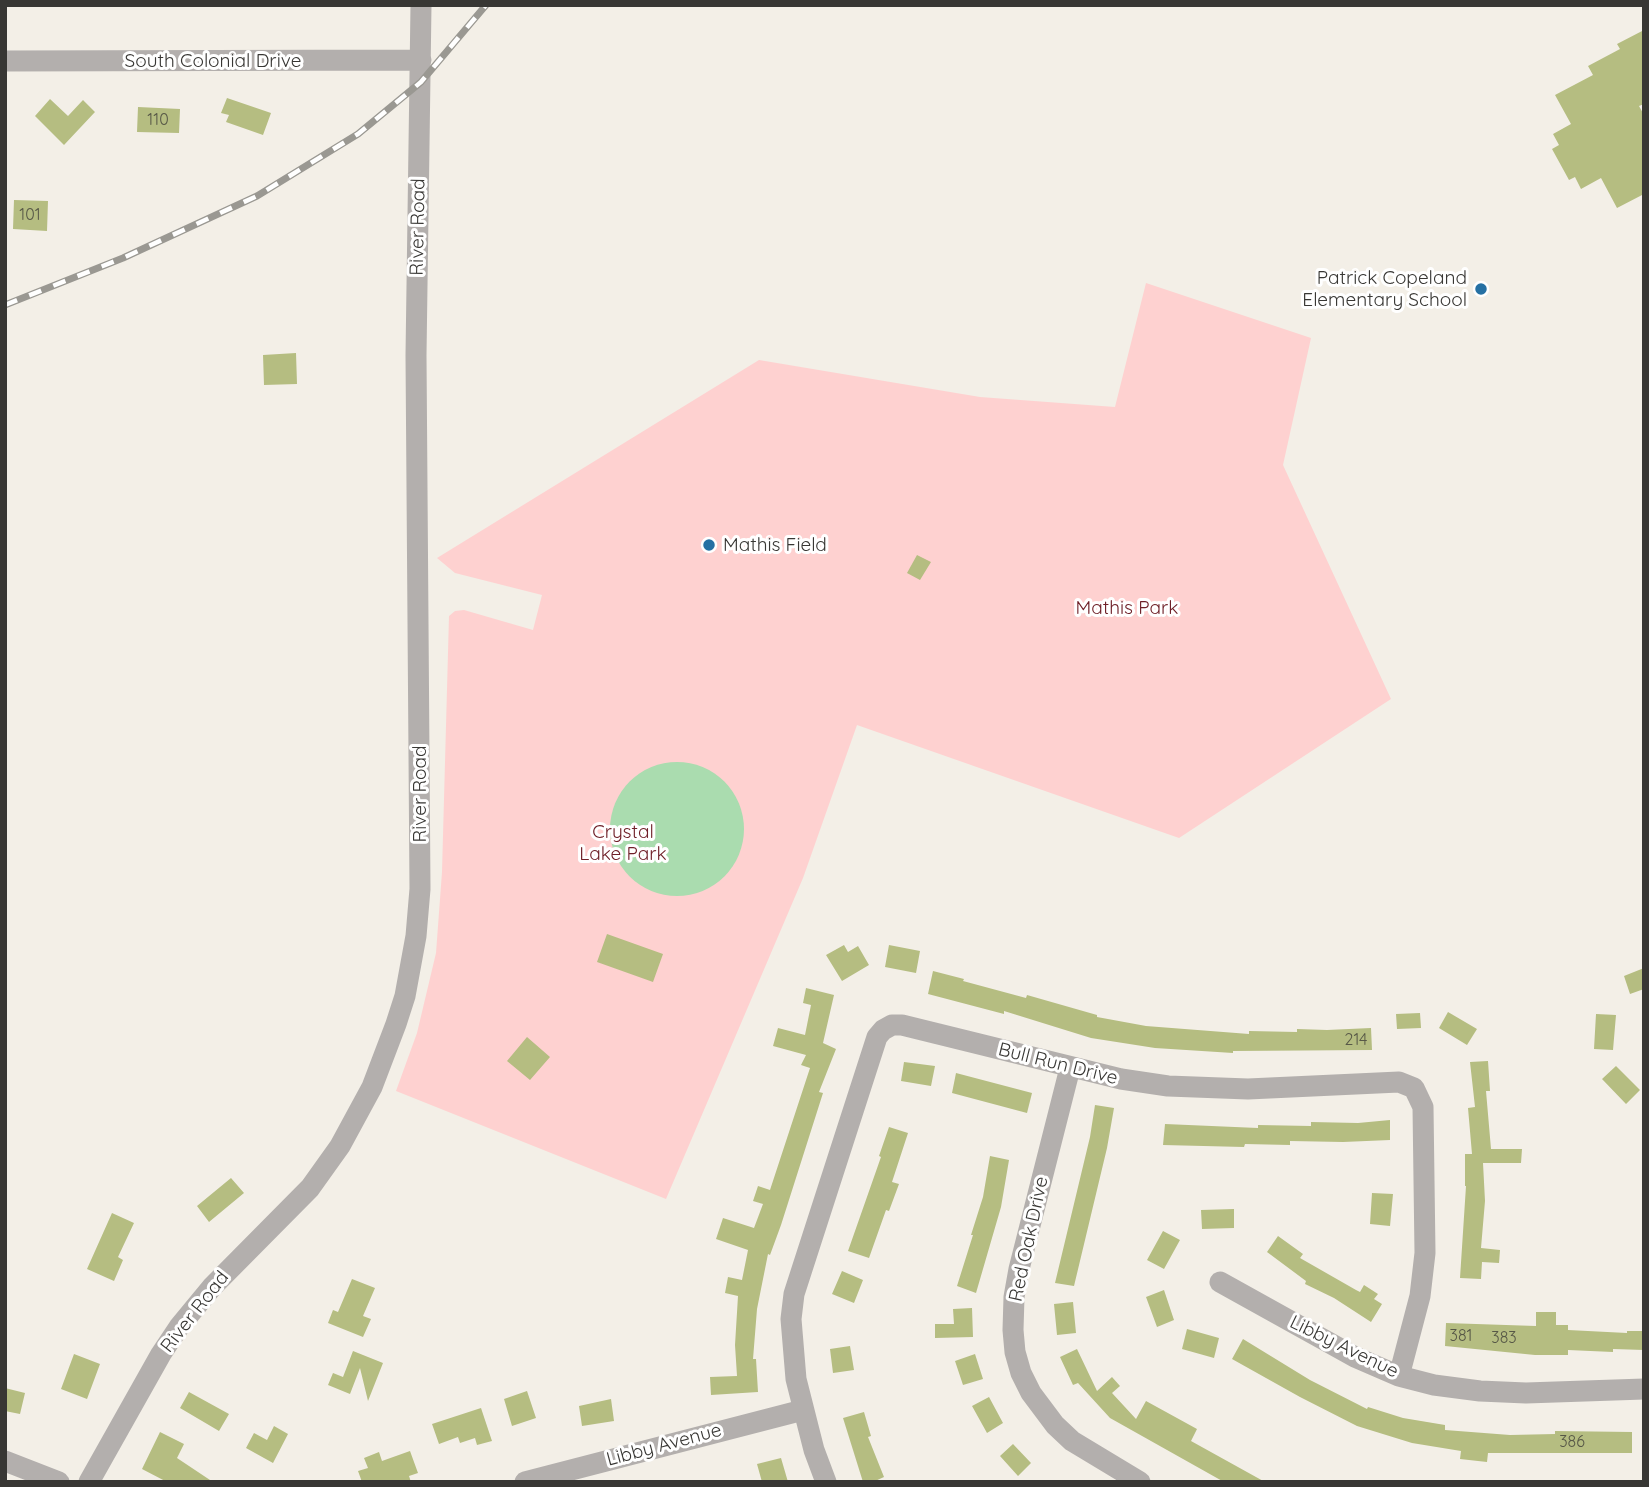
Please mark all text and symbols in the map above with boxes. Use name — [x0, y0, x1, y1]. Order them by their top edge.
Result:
street label: South Colonial Drive — [125, 50, 301, 72]
house number: 110 — [147, 110, 169, 130]
street label: River Road — [406, 178, 430, 276]
house number: 101 — [19, 205, 41, 225]
place label: Patrick Copeland Elementary School — [1302, 267, 1467, 311]
marker: Patrick Copeland Elementary School — [1473, 281, 1489, 297]
place label: Mathis Field — [723, 534, 827, 556]
marker: Mathis Field — [701, 537, 717, 553]
park label: Mathis Park — [1076, 597, 1178, 619]
street label: River Road — [409, 745, 431, 843]
park label: Crystal Lake Park — [579, 821, 667, 865]
house number: 214 — [1345, 1030, 1367, 1050]
street label: Bull Run Drive — [996, 1038, 1120, 1090]
street label: Red Oak Drive — [1005, 1174, 1053, 1304]
street label: River Road — [156, 1267, 234, 1357]
street label: Libby Avenue — [1286, 1311, 1402, 1383]
house number: 381 — [1450, 1326, 1472, 1346]
house number: 383 — [1491, 1328, 1517, 1348]
street label: Libby Avenue — [604, 1419, 724, 1471]
house number: 386 — [1559, 1432, 1585, 1452]

